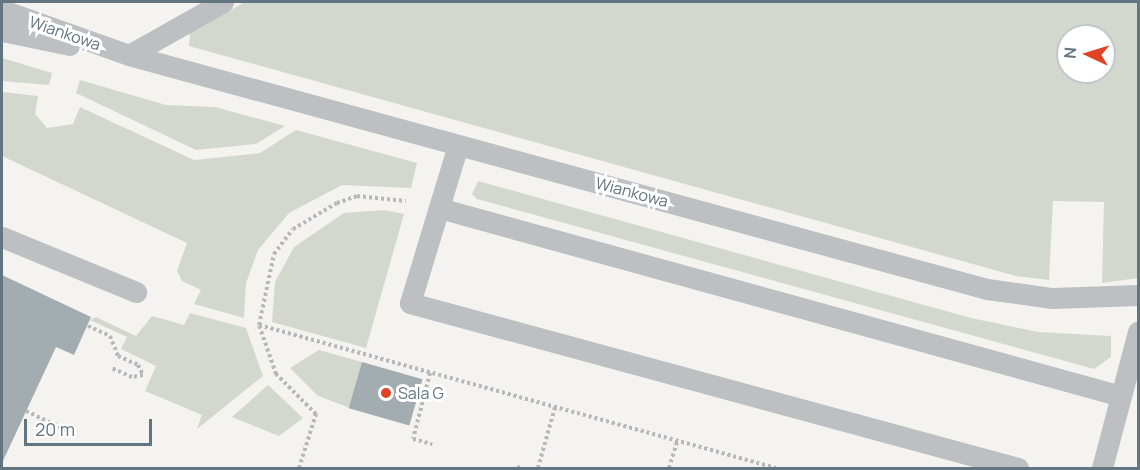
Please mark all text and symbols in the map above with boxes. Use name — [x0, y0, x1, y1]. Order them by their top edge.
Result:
street label: Wiankowa — [27, 12, 103, 54]
north arrow — [1056, 24, 1116, 84]
text: N — [1059, 46, 1081, 59]
street label: Wiankowa — [594, 173, 670, 211]
place label: Sala G — [398, 383, 444, 403]
marker: Sala G — [379, 386, 393, 400]
scale bar — [27, 407, 154, 445]
text: 20 m — [35, 417, 75, 441]

